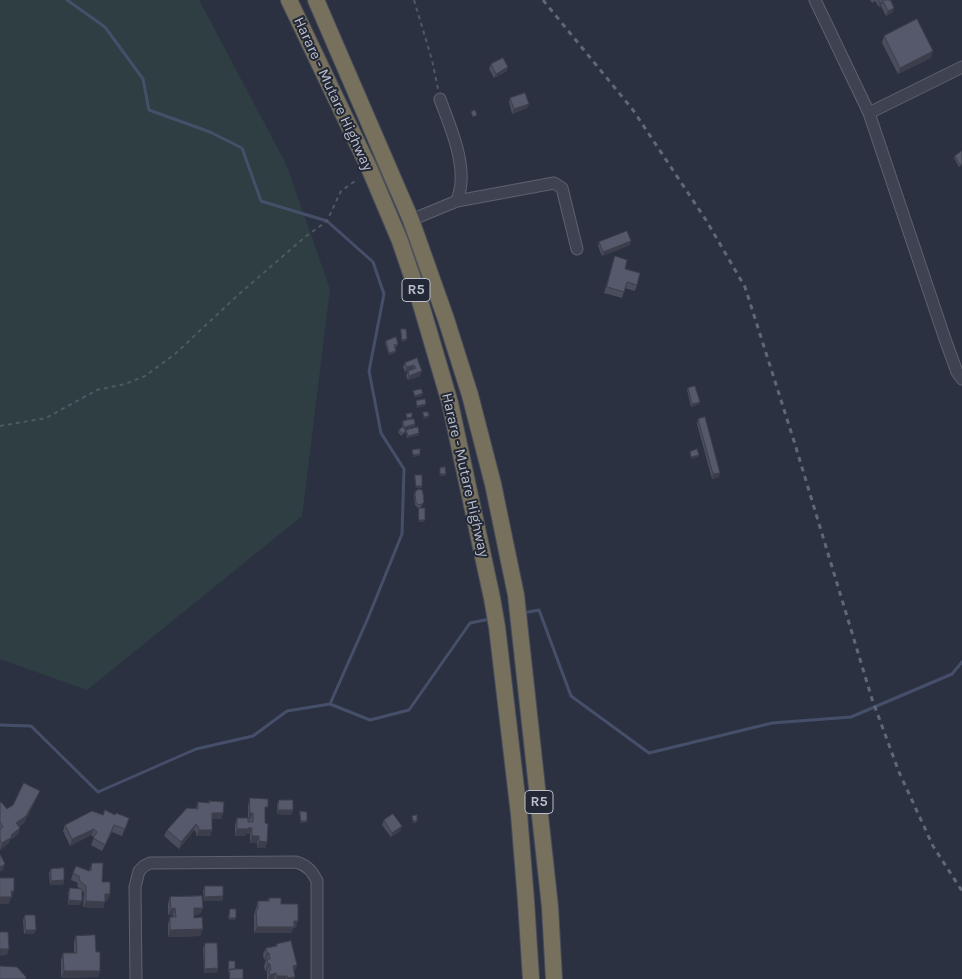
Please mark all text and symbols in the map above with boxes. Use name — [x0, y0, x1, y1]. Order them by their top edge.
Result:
street label: Harare - Mutare Highway — [289, 14, 377, 174]
road number: R5 — [402, 278, 430, 302]
street label: Harare - Mutare Highway — [437, 391, 493, 559]
road number: R5 — [525, 790, 553, 814]

